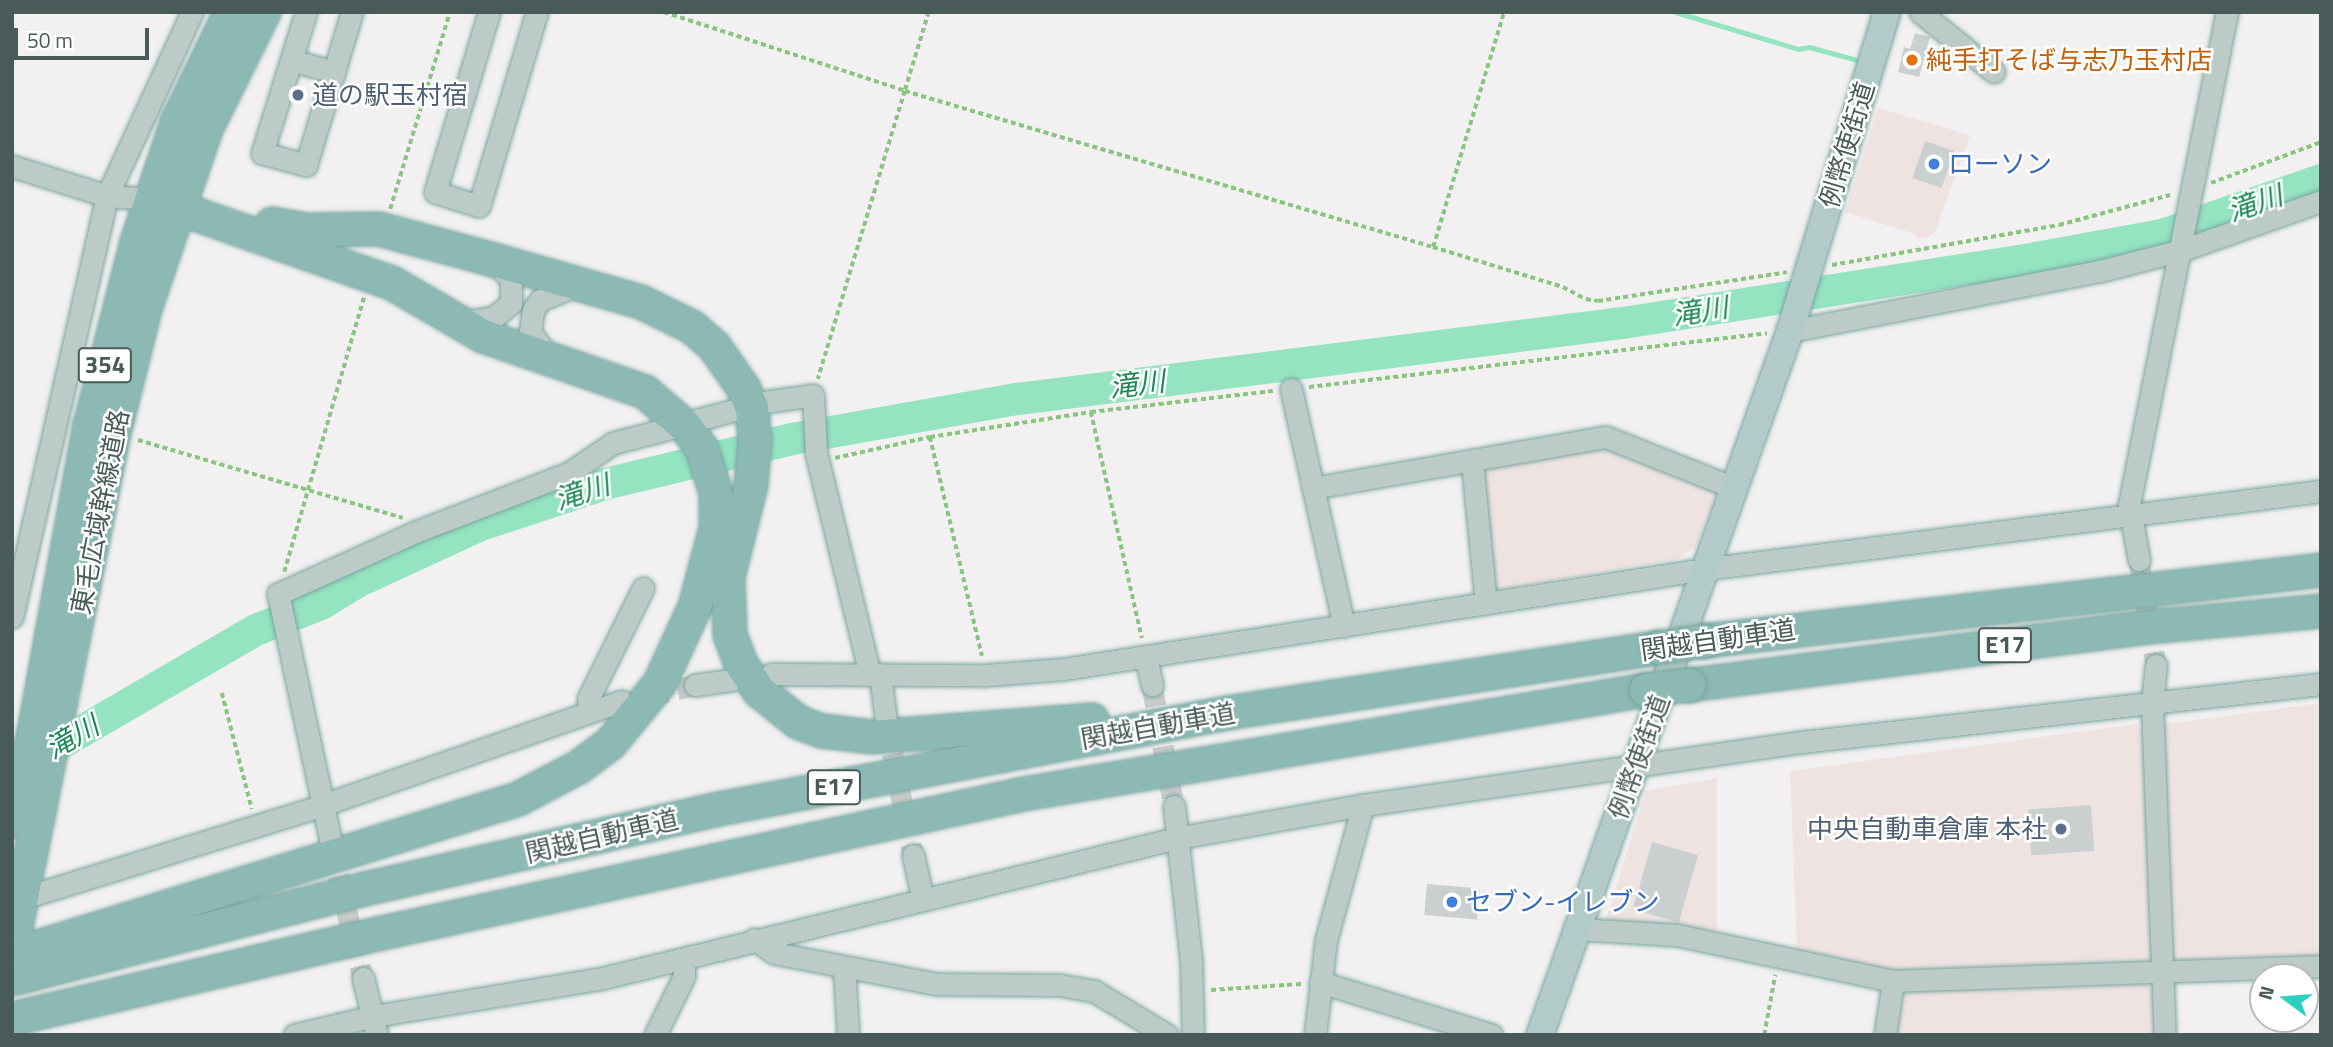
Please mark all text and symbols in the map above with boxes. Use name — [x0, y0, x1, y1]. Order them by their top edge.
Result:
scale bar — [18, 14, 152, 58]
text: 50 m — [27, 24, 73, 56]
place label: 純手打そば与志乃玉村店 — [1926, 44, 2212, 76]
marker: 純手打そば与志乃玉村店 — [1904, 52, 1920, 68]
street label: 例幣使街道 — [1813, 78, 1881, 212]
place label: 道の駅玉村宿 — [312, 79, 468, 111]
marker: 道の駅玉村宿 — [290, 87, 306, 103]
place label: ローソン — [1948, 148, 2052, 180]
marker: ローソン — [1926, 156, 1942, 172]
water label: 滝川 — [2223, 178, 2287, 228]
water label: 滝川 — [1670, 290, 1730, 332]
road number: 354 — [77, 344, 133, 386]
water label: 滝川 — [1107, 364, 1167, 404]
street label: 東毛広域幹線道路 — [65, 407, 135, 617]
water label: 滝川 — [550, 467, 614, 517]
street label: 関越自動車道 — [1639, 614, 1797, 666]
road number: E17 — [1977, 624, 2033, 666]
street label: 例幣使街道 — [1602, 691, 1676, 823]
street label: 関越自動車道 — [1078, 697, 1238, 755]
water label: 滝川 — [39, 708, 105, 766]
road number: E17 — [806, 766, 862, 808]
street label: 関越自動車道 — [522, 803, 682, 869]
place label: 中央自動車倉庫 本社 — [1807, 813, 2047, 845]
marker: 中央自動車倉庫 本社 — [2053, 821, 2069, 837]
place label: セブン-イレブン — [1466, 886, 1659, 918]
marker: セブン-イレブン — [1444, 894, 1460, 910]
north arrow — [2249, 963, 2319, 1033]
text: N — [2249, 982, 2281, 1003]

